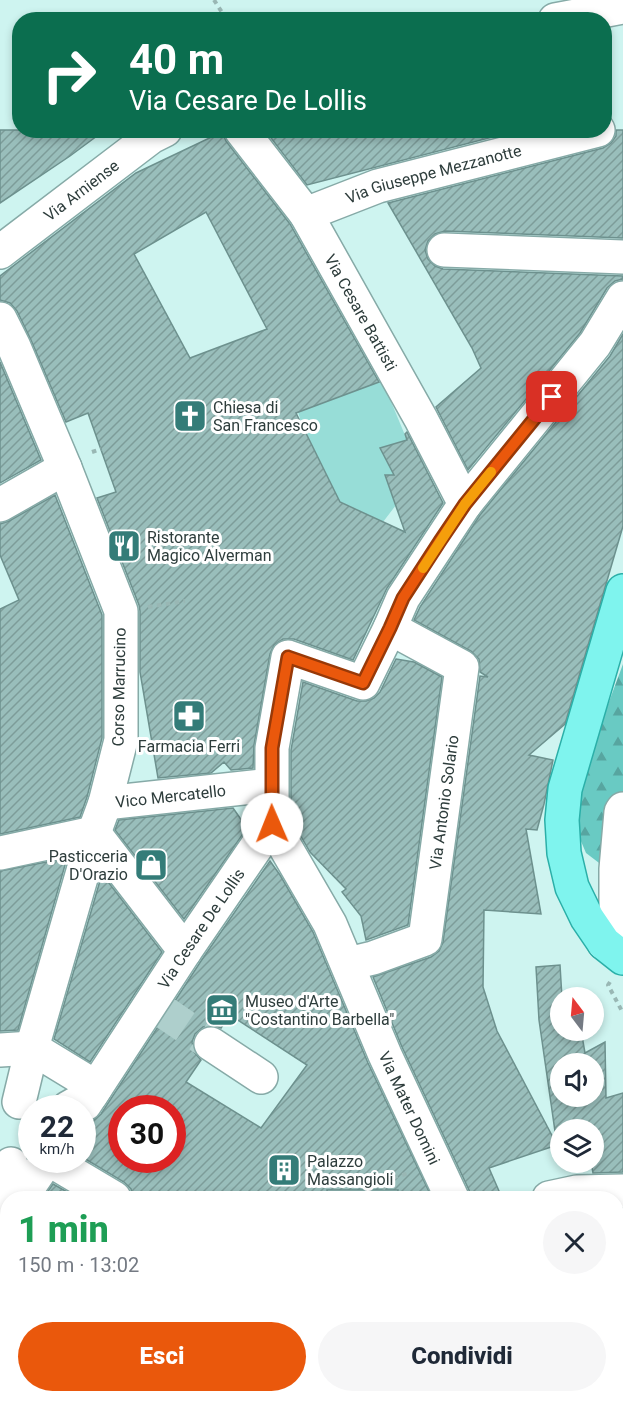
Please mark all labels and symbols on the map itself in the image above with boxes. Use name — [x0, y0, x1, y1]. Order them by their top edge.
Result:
street label: Via Giuseppe Mezzanotte — [343, 140, 523, 207]
street label: Via Arniense — [40, 156, 122, 225]
street label: Via Cesare Battisti — [321, 251, 401, 374]
pin — [526, 371, 577, 422]
church icon: Chiesa di San Francesco — [172, 398, 208, 434]
place label: Chiesa di San Francesco — [213, 398, 318, 435]
restaurant icon: Ristorante Magico Alverman — [106, 528, 142, 564]
place label: Ristorante Magico Alverman — [147, 528, 271, 565]
street label: Corso Marrucino — [108, 627, 130, 747]
pharmacy icon: Farmacia Ferri — [171, 698, 207, 734]
street label: Via Antonio Solario — [425, 734, 462, 871]
place label: Farmacia Ferri — [138, 737, 240, 756]
street label: Vico Mercatello — [114, 780, 227, 811]
position arrow — [240, 792, 304, 856]
place label: Pasticceria D'Orazio — [49, 847, 128, 884]
shop icon: Pasticceria D'Orazio — [133, 847, 169, 883]
street label: Via Cesare De Lollis — [154, 865, 248, 992]
north arrow — [550, 987, 604, 1041]
museum icon: Museo d'Arte "Costantino Barbella" — [204, 992, 240, 1028]
place label: Museo d'Arte "Costantino Barbella" — [245, 992, 394, 1029]
street label: Via Mater Domini — [375, 1048, 444, 1167]
speed limit sign: 30 — [108, 1095, 186, 1173]
building icon: Palazzo Massangioli — [266, 1152, 302, 1188]
place label: Palazzo Massangioli — [307, 1152, 394, 1189]

